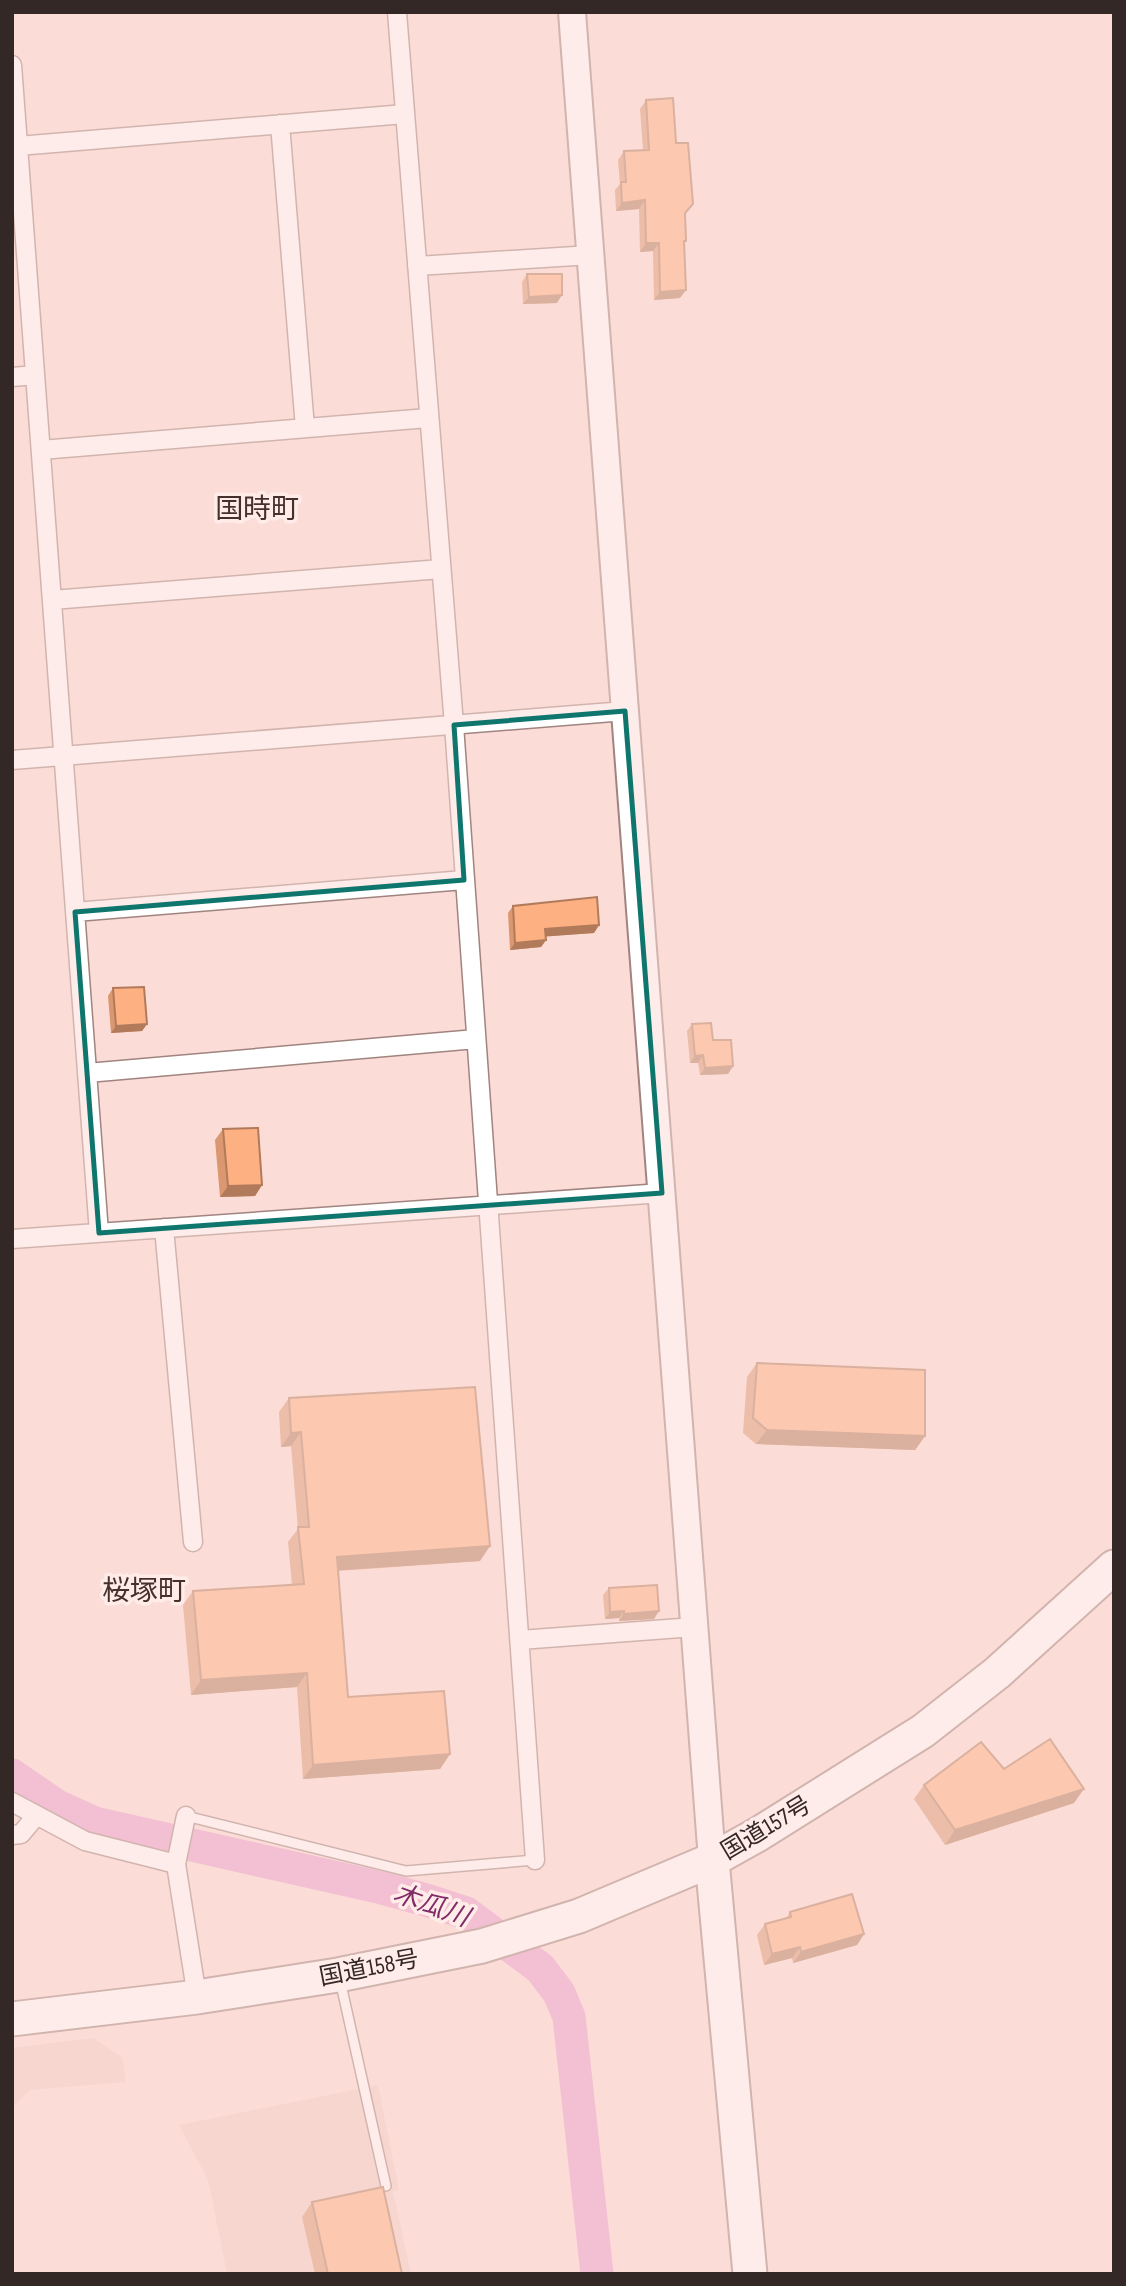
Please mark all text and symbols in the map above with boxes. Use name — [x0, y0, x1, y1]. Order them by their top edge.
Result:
district label: 国時町 — [215, 493, 299, 526]
district label: 桜塚町 — [102, 1575, 186, 1608]
street label: 国道157号 — [716, 1790, 816, 1866]
water label: 木瓜川 — [389, 1878, 476, 1935]
street label: 国道158号 — [317, 1944, 421, 1992]

